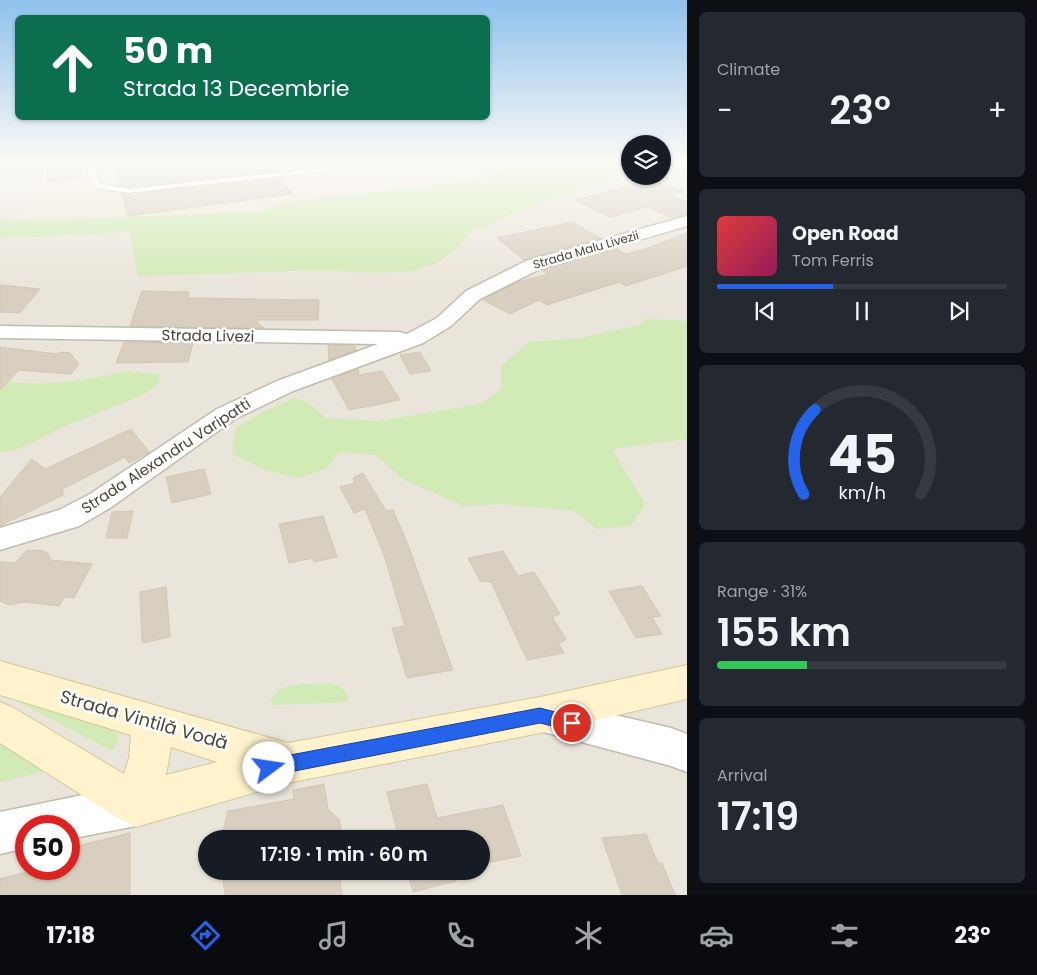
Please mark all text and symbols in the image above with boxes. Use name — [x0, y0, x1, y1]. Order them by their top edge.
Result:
text: 50 m — [123, 26, 213, 75]
icon: ahead — [40, 35, 105, 100]
text: Climate — [717, 58, 780, 81]
text: Strada 13 Decembrie — [123, 73, 349, 104]
text: 23° — [829, 84, 891, 137]
text: − — [717, 91, 732, 130]
text: + — [988, 91, 1007, 130]
map controls — [621, 135, 671, 185]
button: layers — [621, 135, 671, 185]
text: Open Road — [792, 220, 899, 247]
street label: Strada Malu Livezii — [531, 226, 641, 273]
text: Tom Ferris — [792, 249, 874, 272]
icon: previous — [751, 297, 779, 325]
icon: pause — [848, 297, 876, 325]
icon: next — [945, 297, 973, 325]
street label: Strada Livezi — [161, 324, 255, 347]
street label: Strada Alexandru Varipatti — [77, 393, 255, 518]
text: 45 — [827, 418, 897, 491]
text: km/h — [838, 480, 886, 505]
text: Range · 31% — [717, 580, 807, 603]
text: 155 km — [717, 606, 851, 659]
street label: Strada Vintilă Vodă — [57, 684, 231, 755]
pin — [551, 702, 593, 744]
icon: arrive — [558, 709, 586, 737]
position arrow — [242, 741, 294, 793]
text: Arrival — [717, 764, 767, 787]
text: 17:19 — [717, 790, 799, 843]
speed limit sign: 50 — [15, 815, 80, 880]
text: 17:19 · 1 min · 60 m — [260, 841, 428, 868]
icon: directions — [188, 918, 223, 953]
icon: music — [316, 918, 351, 953]
icon: phone — [443, 918, 478, 953]
icon: climate — [571, 918, 606, 953]
icon: car — [699, 918, 734, 953]
icon: filters — [827, 918, 862, 953]
text: 17:18 — [46, 920, 95, 951]
text: 23° — [954, 920, 991, 951]

